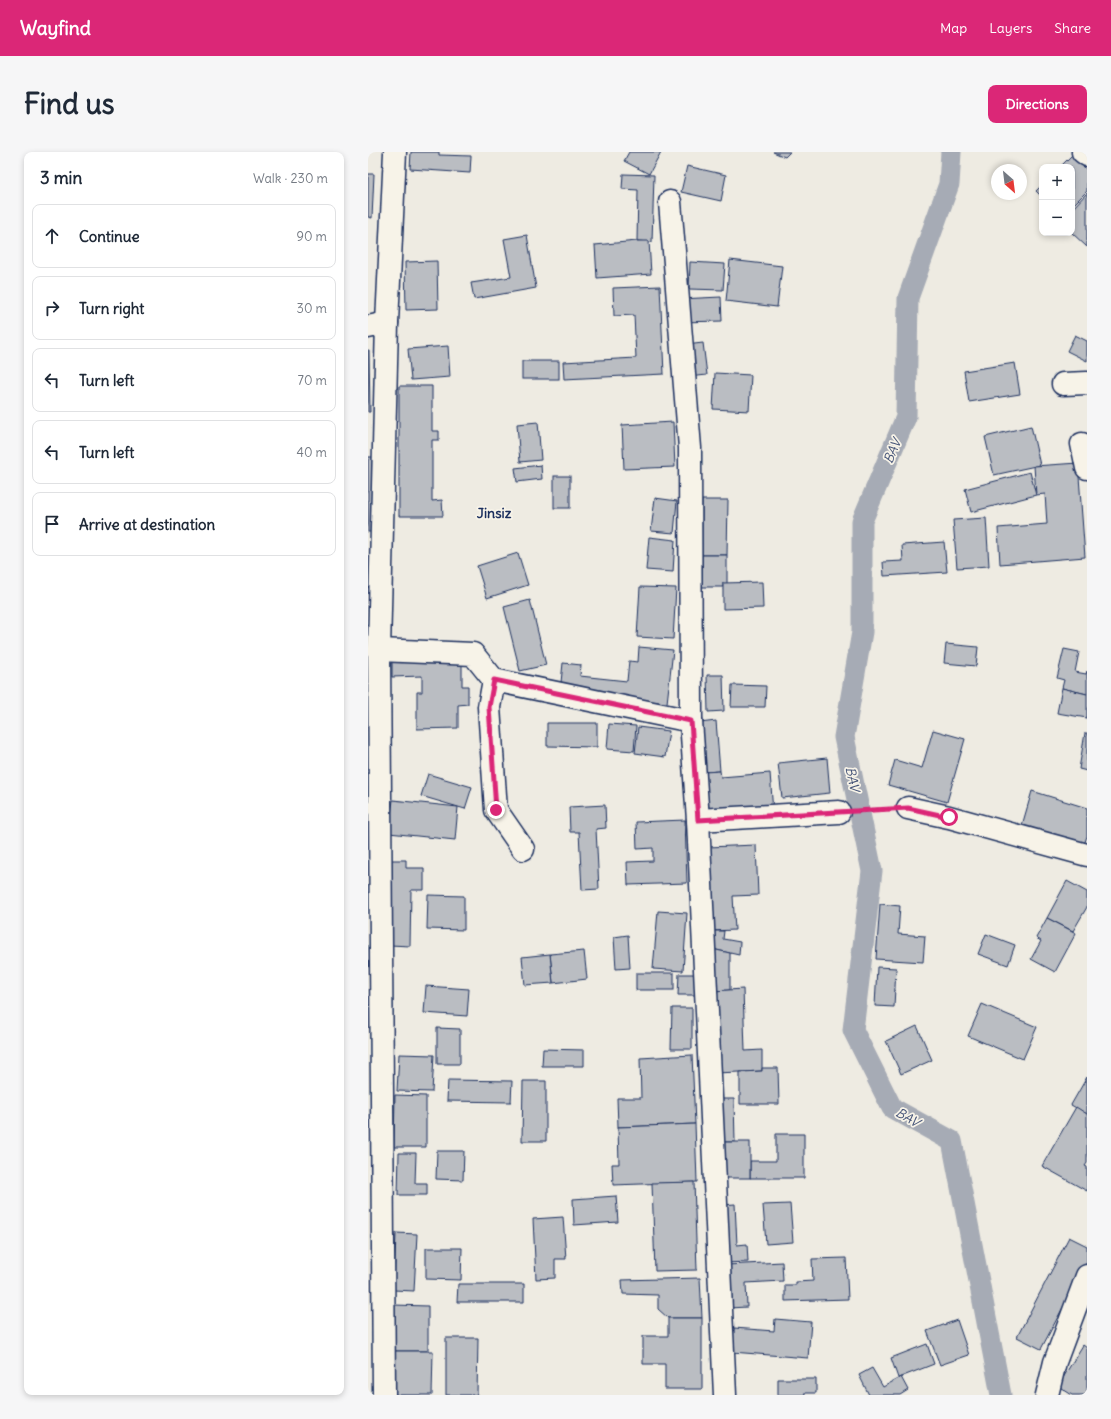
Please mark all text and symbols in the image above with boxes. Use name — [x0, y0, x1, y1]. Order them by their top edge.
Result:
text: Wayfind — [20, 16, 91, 40]
text: Map — [940, 19, 967, 37]
text: Layers — [989, 19, 1032, 37]
text: Share — [1054, 19, 1091, 37]
button: Directions — [988, 85, 1087, 123]
text: Find us — [24, 86, 115, 122]
north arrow — [991, 164, 1027, 200]
map controls — [1039, 164, 1075, 236]
button: + — [1039, 164, 1075, 200]
text: 3 min — [40, 167, 82, 189]
text: Walk · 230 m — [253, 170, 328, 187]
button: − — [1039, 200, 1075, 236]
icon: ahead — [41, 225, 63, 247]
text: Continue — [79, 227, 140, 246]
text: 90 m — [296, 228, 327, 245]
icon: right — [41, 297, 63, 319]
text: Turn right — [79, 299, 144, 318]
text: 30 m — [297, 300, 327, 317]
icon: left — [41, 369, 63, 391]
text: Turn left — [79, 371, 134, 390]
text: 70 m — [298, 372, 327, 389]
water label: BAV — [880, 434, 906, 466]
icon: left — [41, 441, 63, 463]
text: Turn left — [79, 443, 134, 462]
text: 40 m — [296, 444, 327, 461]
district label: Jinsiz — [477, 504, 512, 522]
icon: arrive — [41, 513, 63, 535]
text: Arrive at destination — [79, 515, 215, 534]
water label: BAV — [842, 765, 864, 796]
route end — [487, 801, 505, 819]
route start — [940, 808, 958, 826]
water label: BAV — [893, 1104, 925, 1132]

